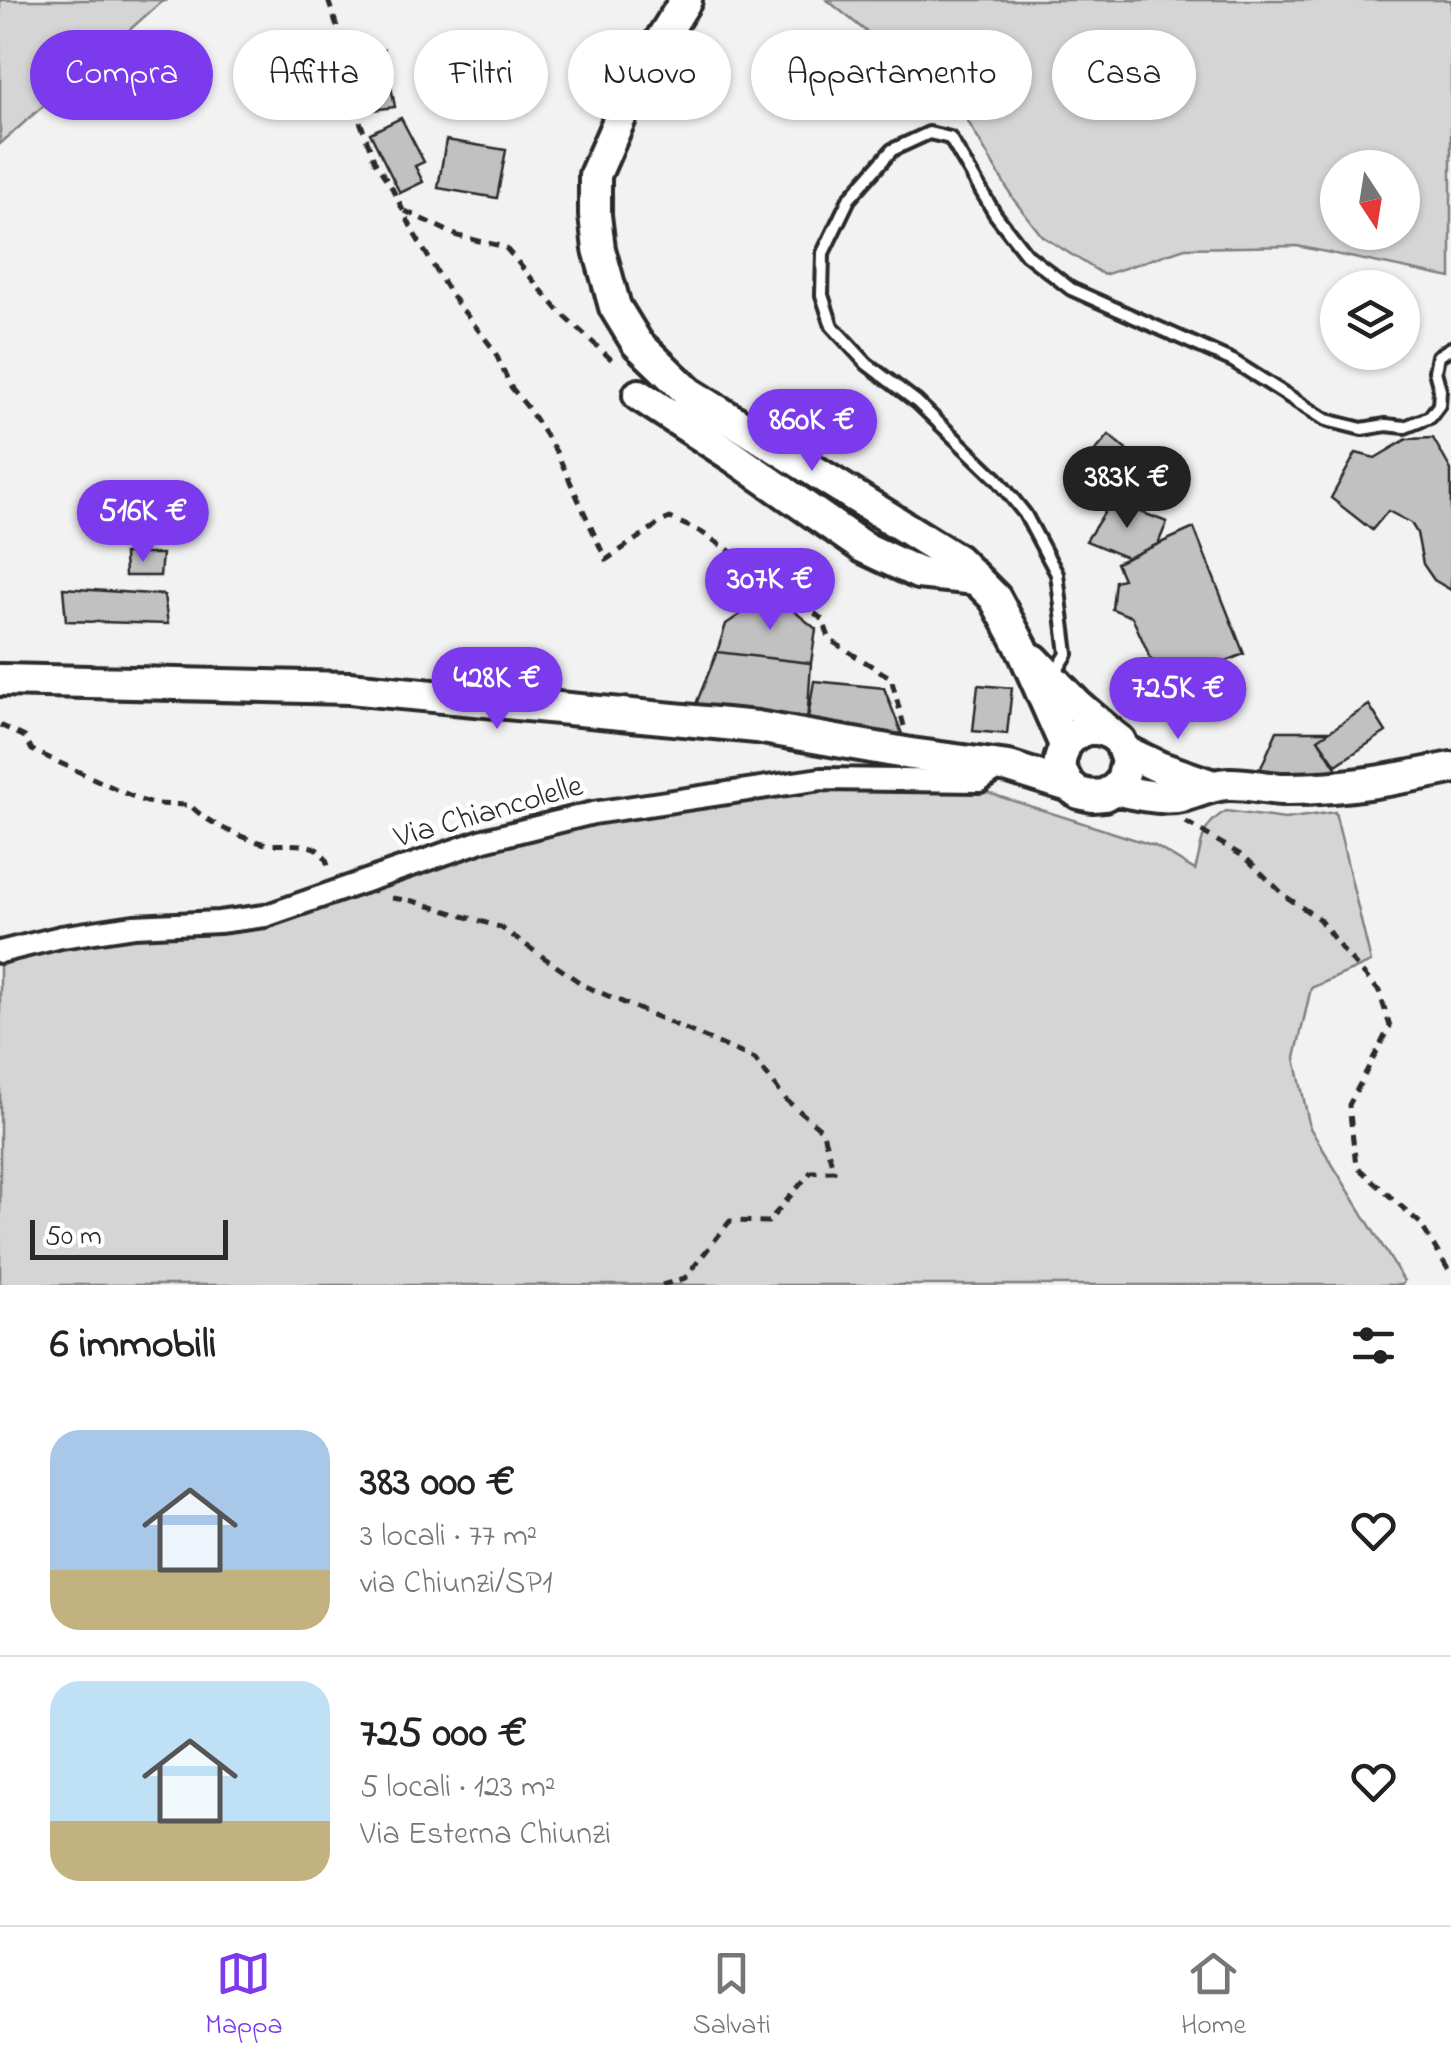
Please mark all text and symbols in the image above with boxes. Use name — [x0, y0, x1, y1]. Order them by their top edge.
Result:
chip: Compra — [30, 30, 213, 120]
chip: Affitta — [233, 30, 394, 120]
chip: Filtri — [414, 30, 548, 120]
chip: Nuovo — [568, 30, 731, 120]
chip: Appartamento — [751, 30, 1032, 120]
chip: Casa — [1052, 30, 1196, 120]
north arrow — [1320, 150, 1420, 250]
map controls — [1320, 150, 1420, 370]
button: layers — [1320, 270, 1420, 370]
pin: 860K € — [731, 389, 893, 474]
text: 860K € — [769, 398, 855, 445]
pin: 383K € — [1046, 446, 1208, 531]
text: 383K € — [1085, 455, 1169, 502]
pin: 516K € — [62, 480, 224, 565]
text: 516K € — [99, 489, 187, 536]
pin: 307K € — [689, 548, 851, 633]
text: 307K € — [727, 557, 813, 604]
pin: 428K € — [416, 647, 578, 732]
text: 428K € — [454, 656, 540, 703]
pin: 725K € — [1097, 657, 1259, 742]
text: 725K € — [1131, 666, 1225, 713]
street label: Via Chiancolelle — [388, 763, 589, 863]
scale bar — [30, 1215, 228, 1260]
text: 50 m — [45, 1217, 102, 1258]
text: 6 immobili — [50, 1315, 217, 1376]
icon: filters — [1346, 1318, 1401, 1373]
text: 383 000 € — [360, 1453, 515, 1514]
icon: home — [130, 1470, 250, 1590]
icon: heart — [1346, 1503, 1401, 1558]
text: 3 locali · 77 m² — [360, 1514, 537, 1561]
text: via Chiunzi/SP1 — [360, 1561, 552, 1608]
text: 725 000 € — [360, 1704, 527, 1765]
icon: home — [130, 1721, 250, 1841]
icon: heart — [1346, 1754, 1401, 1809]
text: 5 locali · 123 m² — [360, 1765, 555, 1812]
text: Via Esterna Chiunzi — [360, 1812, 611, 1859]
tab: Mappa — [205, 1946, 283, 2047]
tab: Salvati — [693, 1946, 771, 2047]
tab: Home — [1181, 1946, 1246, 2047]

